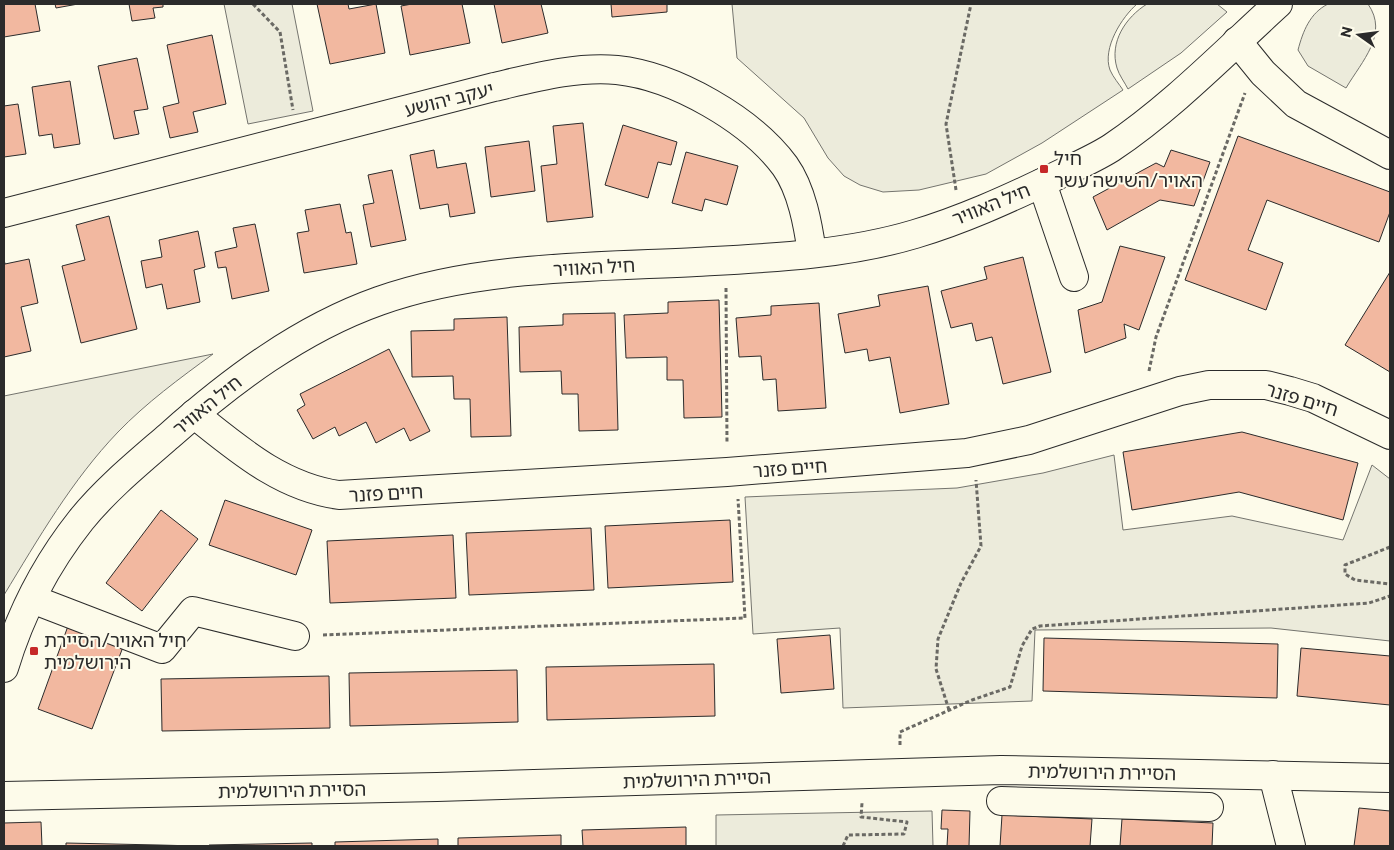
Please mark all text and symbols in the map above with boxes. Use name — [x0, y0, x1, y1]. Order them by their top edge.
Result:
north arrow — [1334, 10, 1384, 60]
text: N — [1336, 25, 1355, 39]
street label: יעקב יהושע — [402, 76, 496, 121]
place label: חיל האויר/השישה עשר — [1054, 146, 1203, 191]
marker: חיל האויר/השישה עשר — [1038, 163, 1050, 175]
street label: חיל האוויר — [948, 177, 1033, 230]
street label: חיל האוויר — [552, 253, 636, 280]
street label: חיל האוויר — [167, 370, 246, 439]
street label: חיים פזנר — [1263, 377, 1341, 420]
street label: חיים פזנר — [752, 453, 828, 482]
street label: חיים פזנר — [348, 479, 424, 506]
place label: חיל האויר/הסיירת הירושלמית — [44, 628, 187, 673]
marker: חיל האויר/הסיירת הירושלמית — [28, 645, 40, 657]
street label: הסיירת הירושלמית — [1028, 759, 1176, 784]
street label: הסיירת הירושלמית — [622, 764, 772, 793]
street label: הסיירת הירושלמית — [218, 777, 366, 802]

